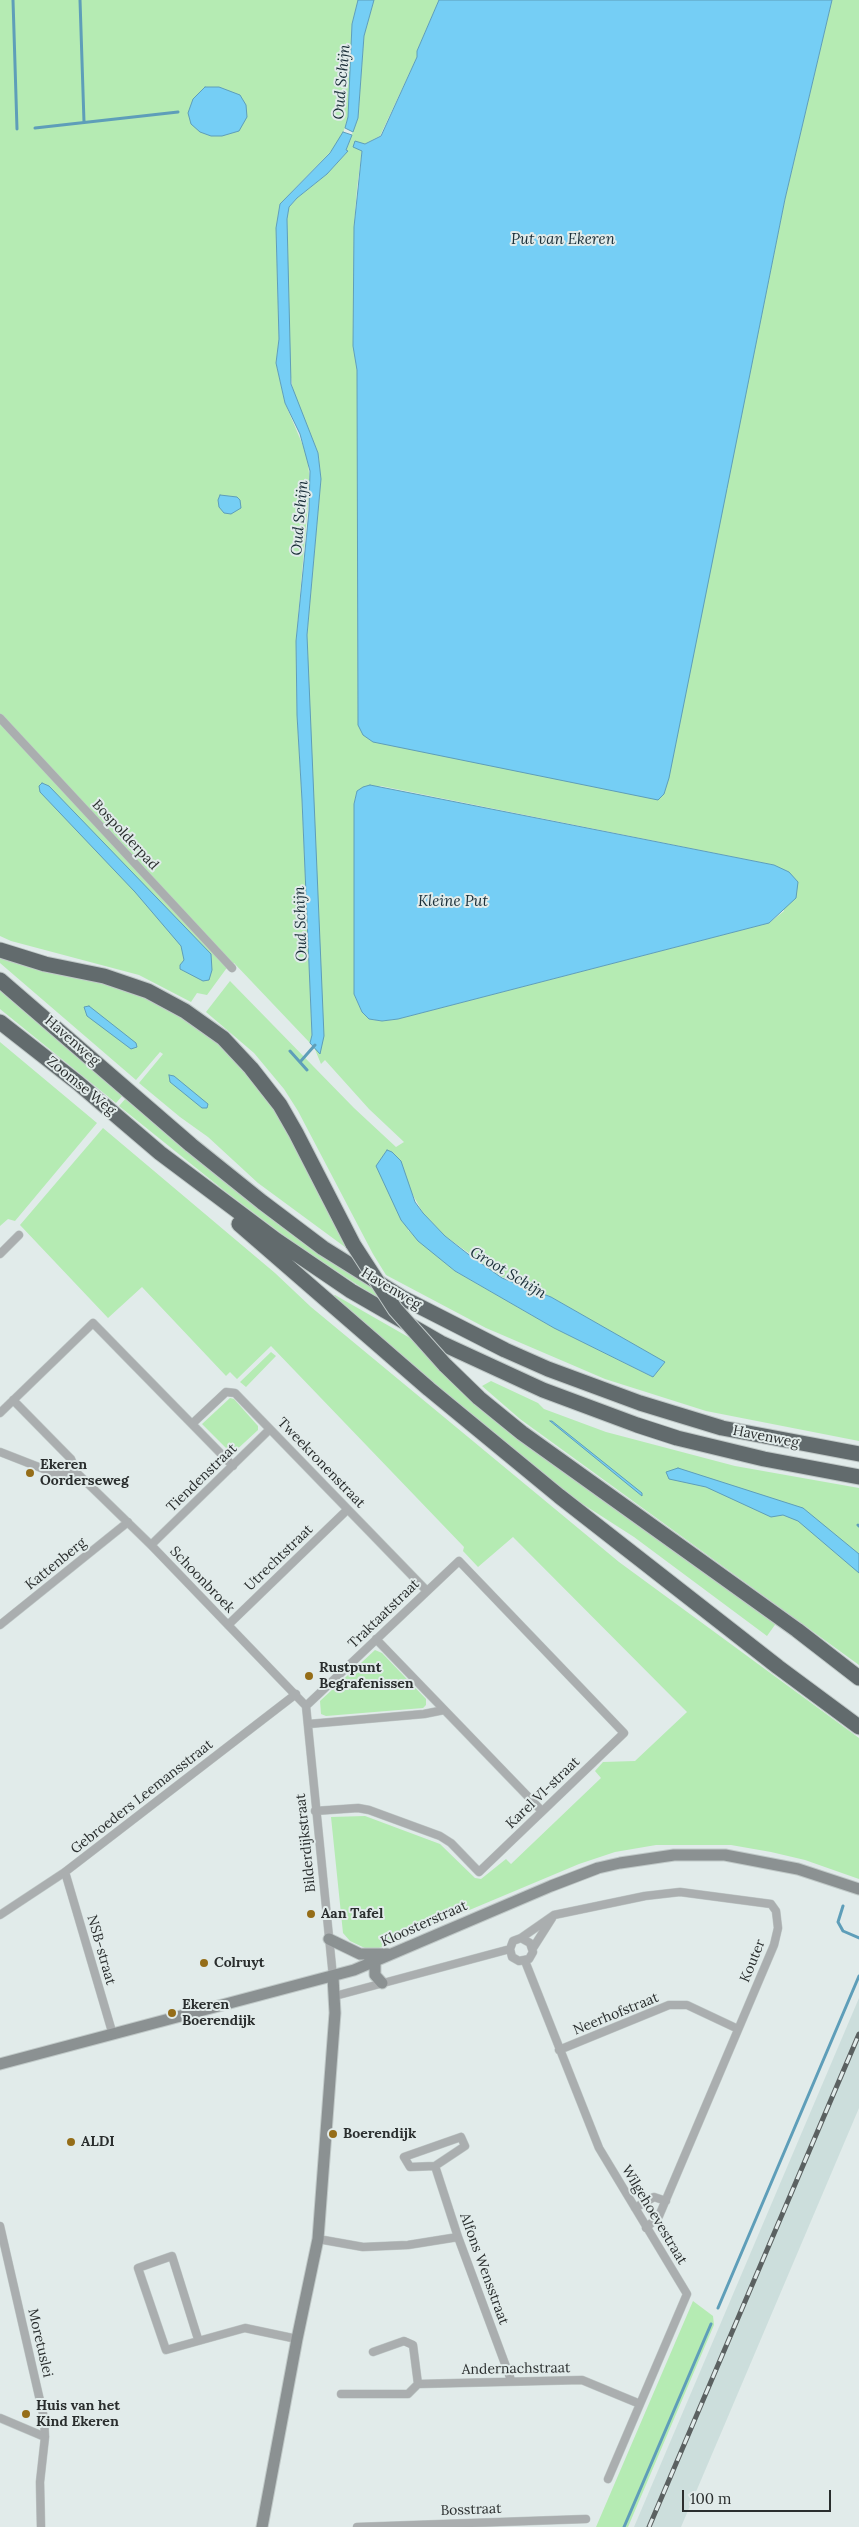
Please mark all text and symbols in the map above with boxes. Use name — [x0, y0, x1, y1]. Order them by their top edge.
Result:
water label: Oud Schijn — [330, 44, 354, 120]
water label: Put van Ekeren — [511, 231, 615, 249]
water label: Oud Schijn — [288, 480, 312, 556]
street label: Bospolderpad — [88, 796, 162, 874]
water label: Oud Schijn — [291, 886, 311, 962]
water label: Kleine Put — [418, 893, 488, 911]
street label: Havenweg — [41, 1013, 103, 1069]
street label: Zoomse Weg — [43, 1053, 119, 1119]
water label: Groot Schijn — [467, 1243, 549, 1303]
street label: Havenweg — [358, 1265, 424, 1313]
street label: Tweekronenstraat — [274, 1414, 368, 1512]
street label: Havenweg — [731, 1422, 801, 1452]
street label: Tiendenstraat — [163, 1440, 241, 1516]
place label: Ekeren Oorderseweg — [40, 1457, 129, 1490]
marker: Ekeren Oorderseweg — [24, 1467, 36, 1479]
street label: Utrechtstraat — [241, 1521, 317, 1595]
street label: Kattenberg — [22, 1534, 90, 1594]
street label: Schoonbroek — [166, 1543, 238, 1617]
street label: Traktaatstraat — [345, 1576, 423, 1652]
place label: Rustpunt Begrafenissen — [319, 1660, 414, 1692]
marker: Rustpunt Begrafenissen — [303, 1670, 315, 1682]
street label: Gebroeders Leemansstraat — [68, 1736, 216, 1858]
street label: Karel VI-straat — [503, 1754, 583, 1832]
street label: Bilderdijkstraat — [292, 1793, 320, 1893]
street label: Kloosterstraat — [378, 1897, 470, 1951]
place label: Aan Tafel — [321, 1906, 383, 1922]
marker: Aan Tafel — [305, 1908, 317, 1920]
street label: NSB-straat — [83, 1913, 119, 1987]
street label: Kouter — [737, 1937, 769, 1985]
place label: Colruyt — [214, 1955, 265, 1971]
marker: Colruyt — [198, 1957, 210, 1969]
street label: Neerhofstraat — [571, 1989, 661, 2039]
place label: Ekeren Boerendijk — [182, 1997, 255, 2030]
marker: Ekeren Boerendijk — [166, 2007, 178, 2019]
place label: Boerendijk — [343, 2126, 416, 2142]
marker: Boerendijk — [327, 2128, 339, 2140]
place label: ALDI — [81, 2134, 115, 2150]
marker: ALDI — [65, 2136, 77, 2148]
street label: Wilgehoevestraat — [618, 2162, 690, 2268]
street label: Alfons Wensstraat — [456, 2211, 512, 2327]
street label: Moretuslei — [24, 2307, 56, 2379]
street label: Andernachstraat — [462, 2360, 570, 2378]
place label: Huis van het Kind Ekeren — [36, 2398, 120, 2430]
marker: Huis van het Kind Ekeren — [20, 2408, 32, 2420]
scale bar — [684, 2480, 833, 2512]
text: 100 m — [690, 2489, 731, 2508]
street label: Bosstraat — [440, 2501, 502, 2519]

